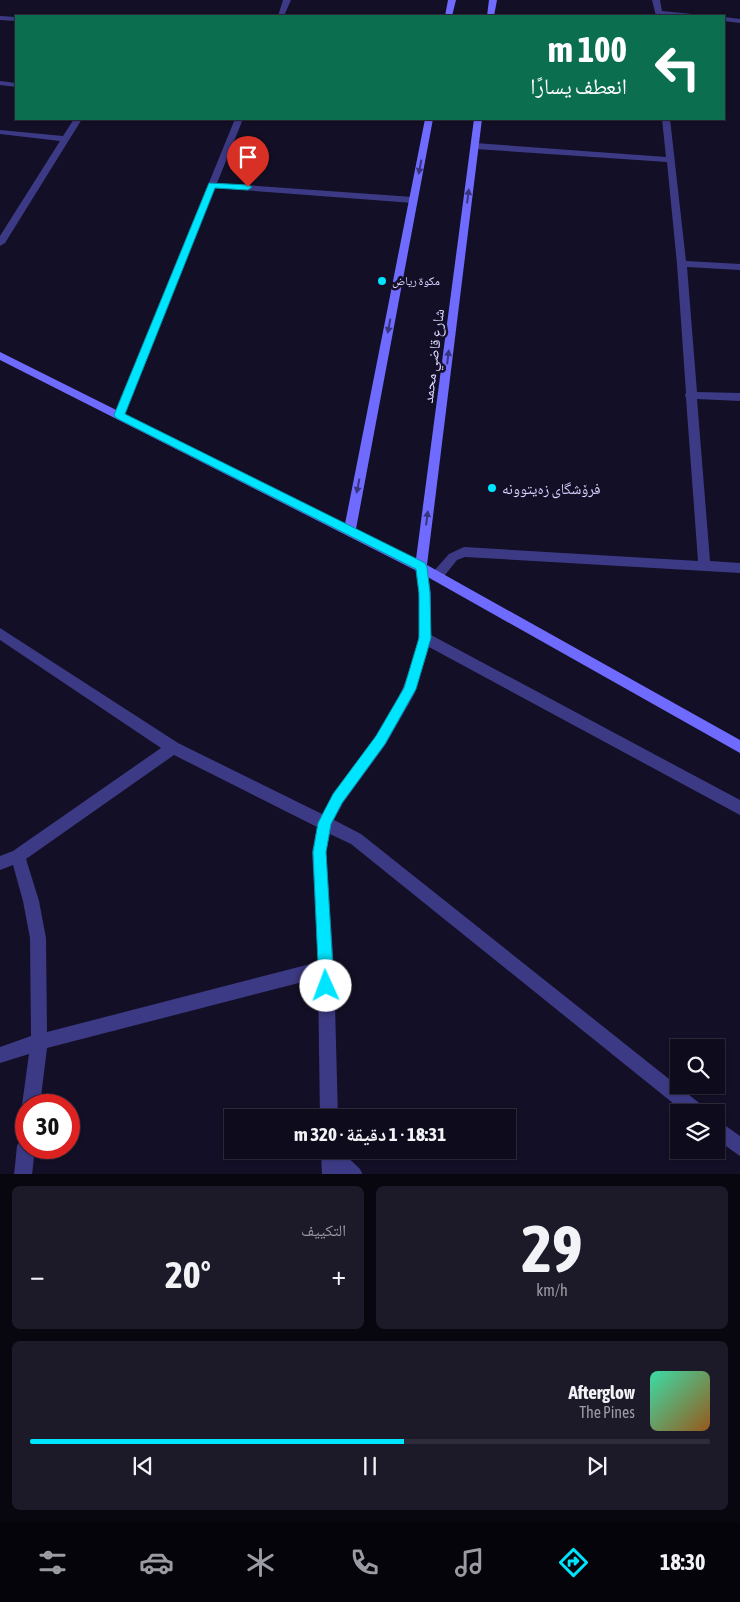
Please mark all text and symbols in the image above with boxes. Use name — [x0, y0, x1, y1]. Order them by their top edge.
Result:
text: 100 m — [548, 29, 627, 69]
icon: left — [645, 35, 710, 100]
text: انعطف يسارًا — [530, 73, 627, 99]
pin — [227, 136, 269, 187]
icon: arrive — [234, 143, 262, 171]
one-way arrow — [415, 159, 423, 175]
one-way arrow — [464, 188, 472, 204]
place label: مكوة رياض — [392, 274, 440, 288]
marker: مكوة رياض — [376, 275, 388, 287]
street label: شارع قاضي محمد — [419, 308, 451, 405]
one-way arrow — [385, 319, 393, 334]
one-way arrow — [444, 349, 452, 365]
one-way arrow — [354, 478, 362, 494]
place label: فرۆشگای زەیتوونە — [502, 480, 601, 499]
marker: فرۆشگای زەیتوونە — [486, 482, 498, 494]
one-way arrow — [423, 510, 431, 526]
position arrow — [299, 959, 351, 1011]
map controls — [670, 1039, 725, 1159]
button: search — [670, 1039, 725, 1094]
speed limit sign: 30 — [15, 1094, 80, 1159]
button: layers — [670, 1104, 725, 1159]
text: 18:31 · 1 دقيقة · 320 m — [294, 1123, 446, 1145]
text: 29 — [521, 1211, 583, 1286]
text: التكييف — [301, 1221, 346, 1239]
text: 20° — [165, 1253, 211, 1296]
text: − — [30, 1259, 45, 1291]
text: + — [331, 1259, 346, 1291]
text: km/h — [536, 1281, 568, 1299]
text: Afterglow — [568, 1381, 635, 1403]
text: The Pines — [579, 1403, 635, 1421]
icon: previous — [129, 1452, 157, 1480]
icon: pause — [356, 1452, 384, 1480]
icon: next — [583, 1452, 611, 1480]
icon: filters — [35, 1545, 70, 1580]
icon: car — [139, 1545, 174, 1580]
icon: climate — [243, 1545, 278, 1580]
icon: phone — [347, 1545, 382, 1580]
icon: music — [452, 1545, 487, 1580]
icon: directions — [556, 1545, 591, 1580]
text: 18:30 — [660, 1549, 705, 1575]

